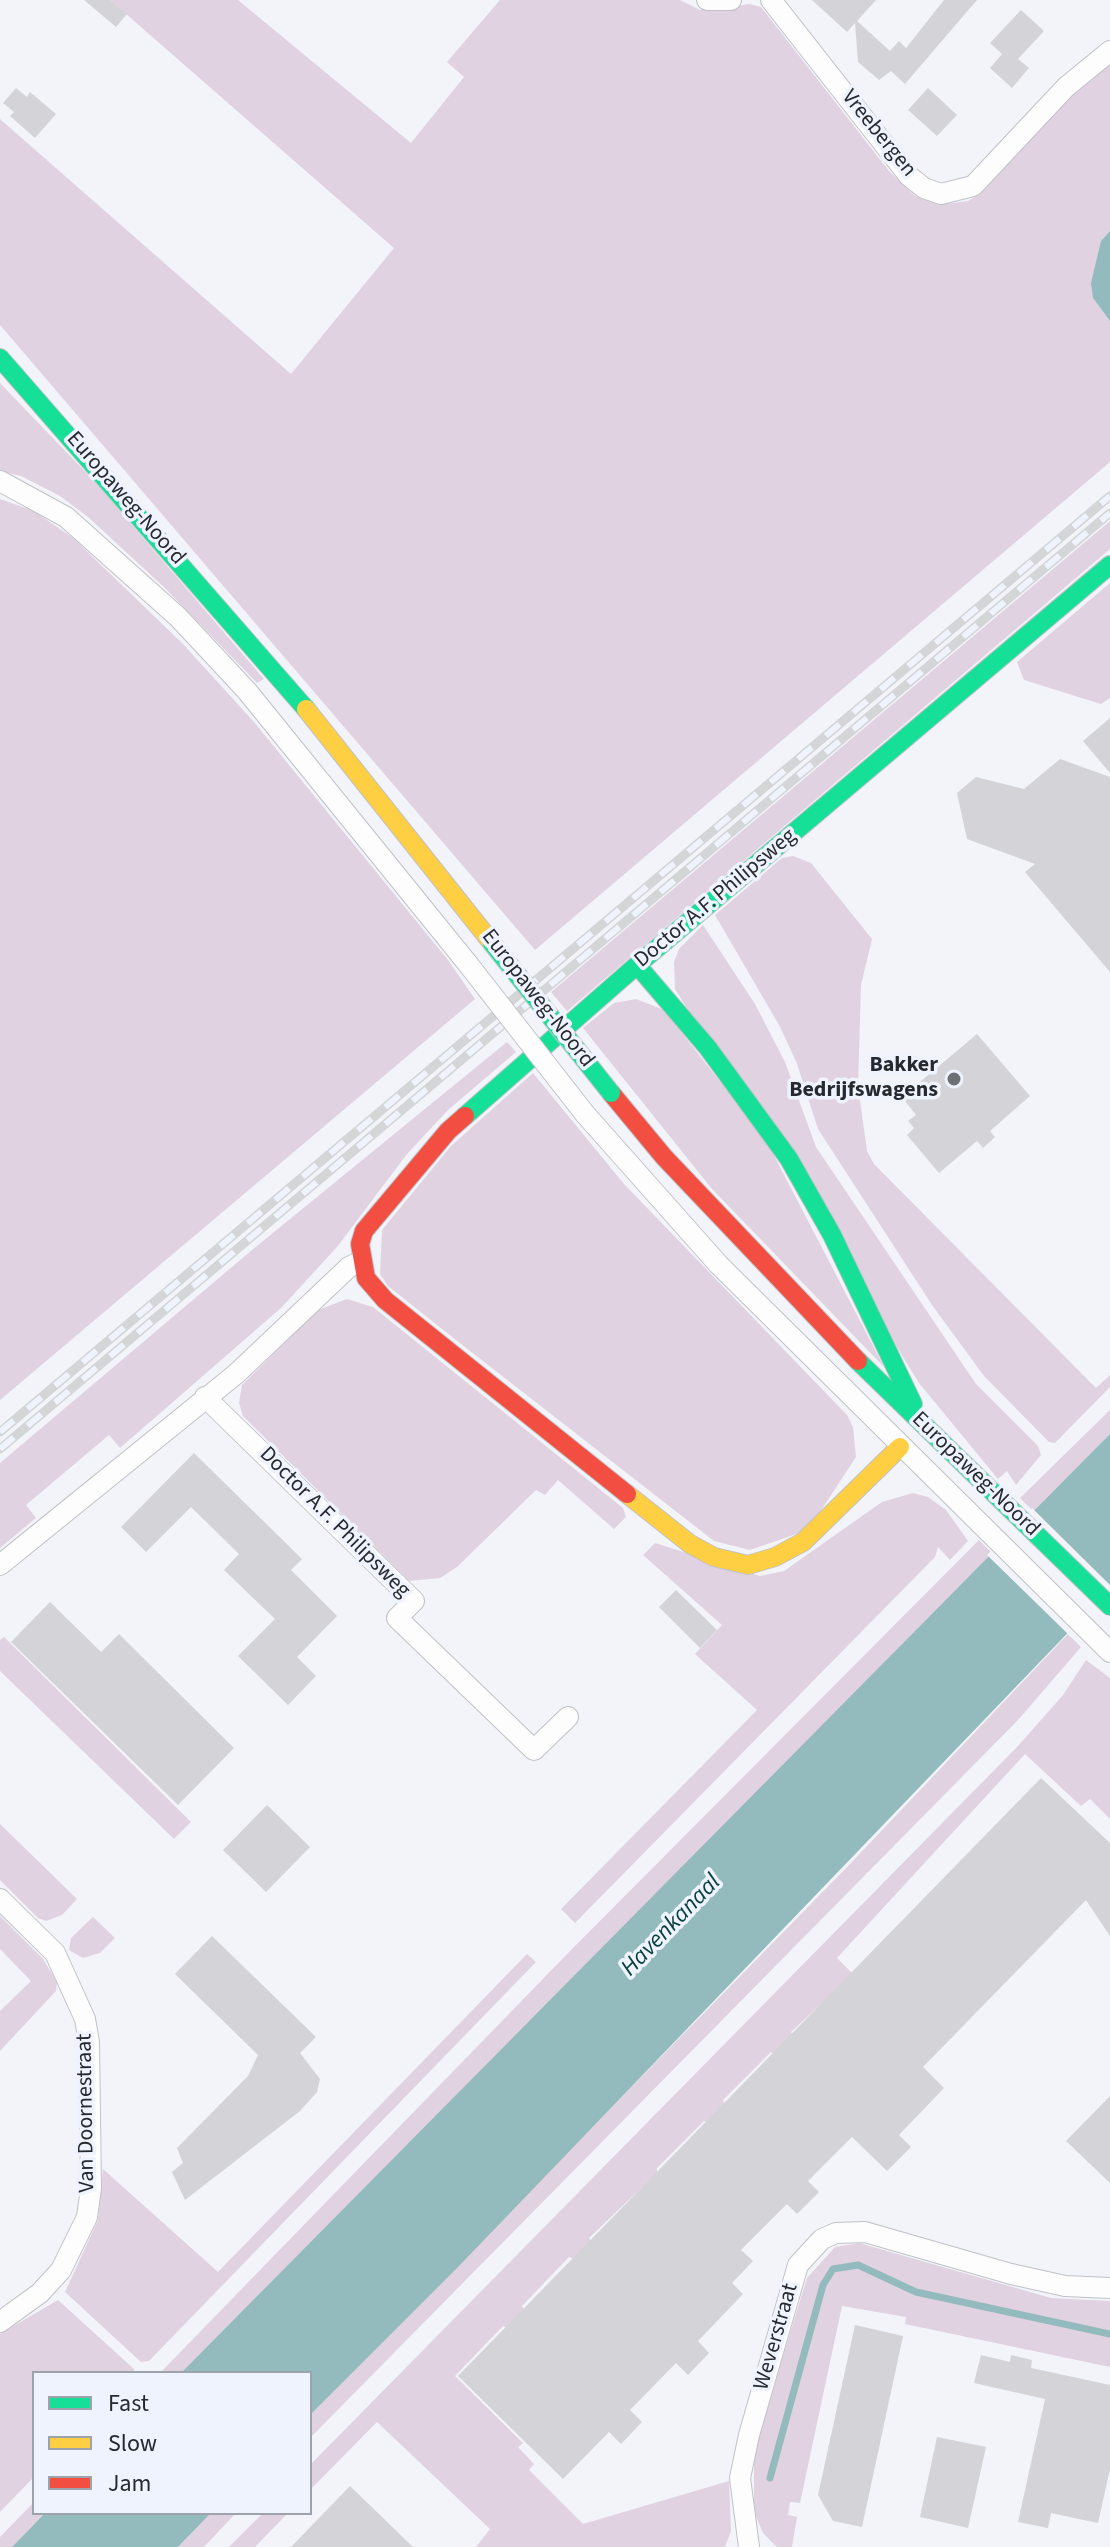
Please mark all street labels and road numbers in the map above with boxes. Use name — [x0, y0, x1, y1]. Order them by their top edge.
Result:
street label: Vreebergen — [835, 85, 921, 183]
street label: Europaweg-Noord — [60, 427, 190, 571]
street label: Doctor A.F. Philipsweg — [630, 824, 802, 974]
street label: Europaweg-Noord — [475, 925, 599, 1073]
street label: Europaweg-Noord — [905, 1407, 1045, 1543]
street label: Doctor A.F. Philipsweg — [253, 1442, 415, 1604]
street label: Van Doornestraat — [72, 2033, 102, 2193]
street label: Weverstraat — [749, 2281, 805, 2393]

